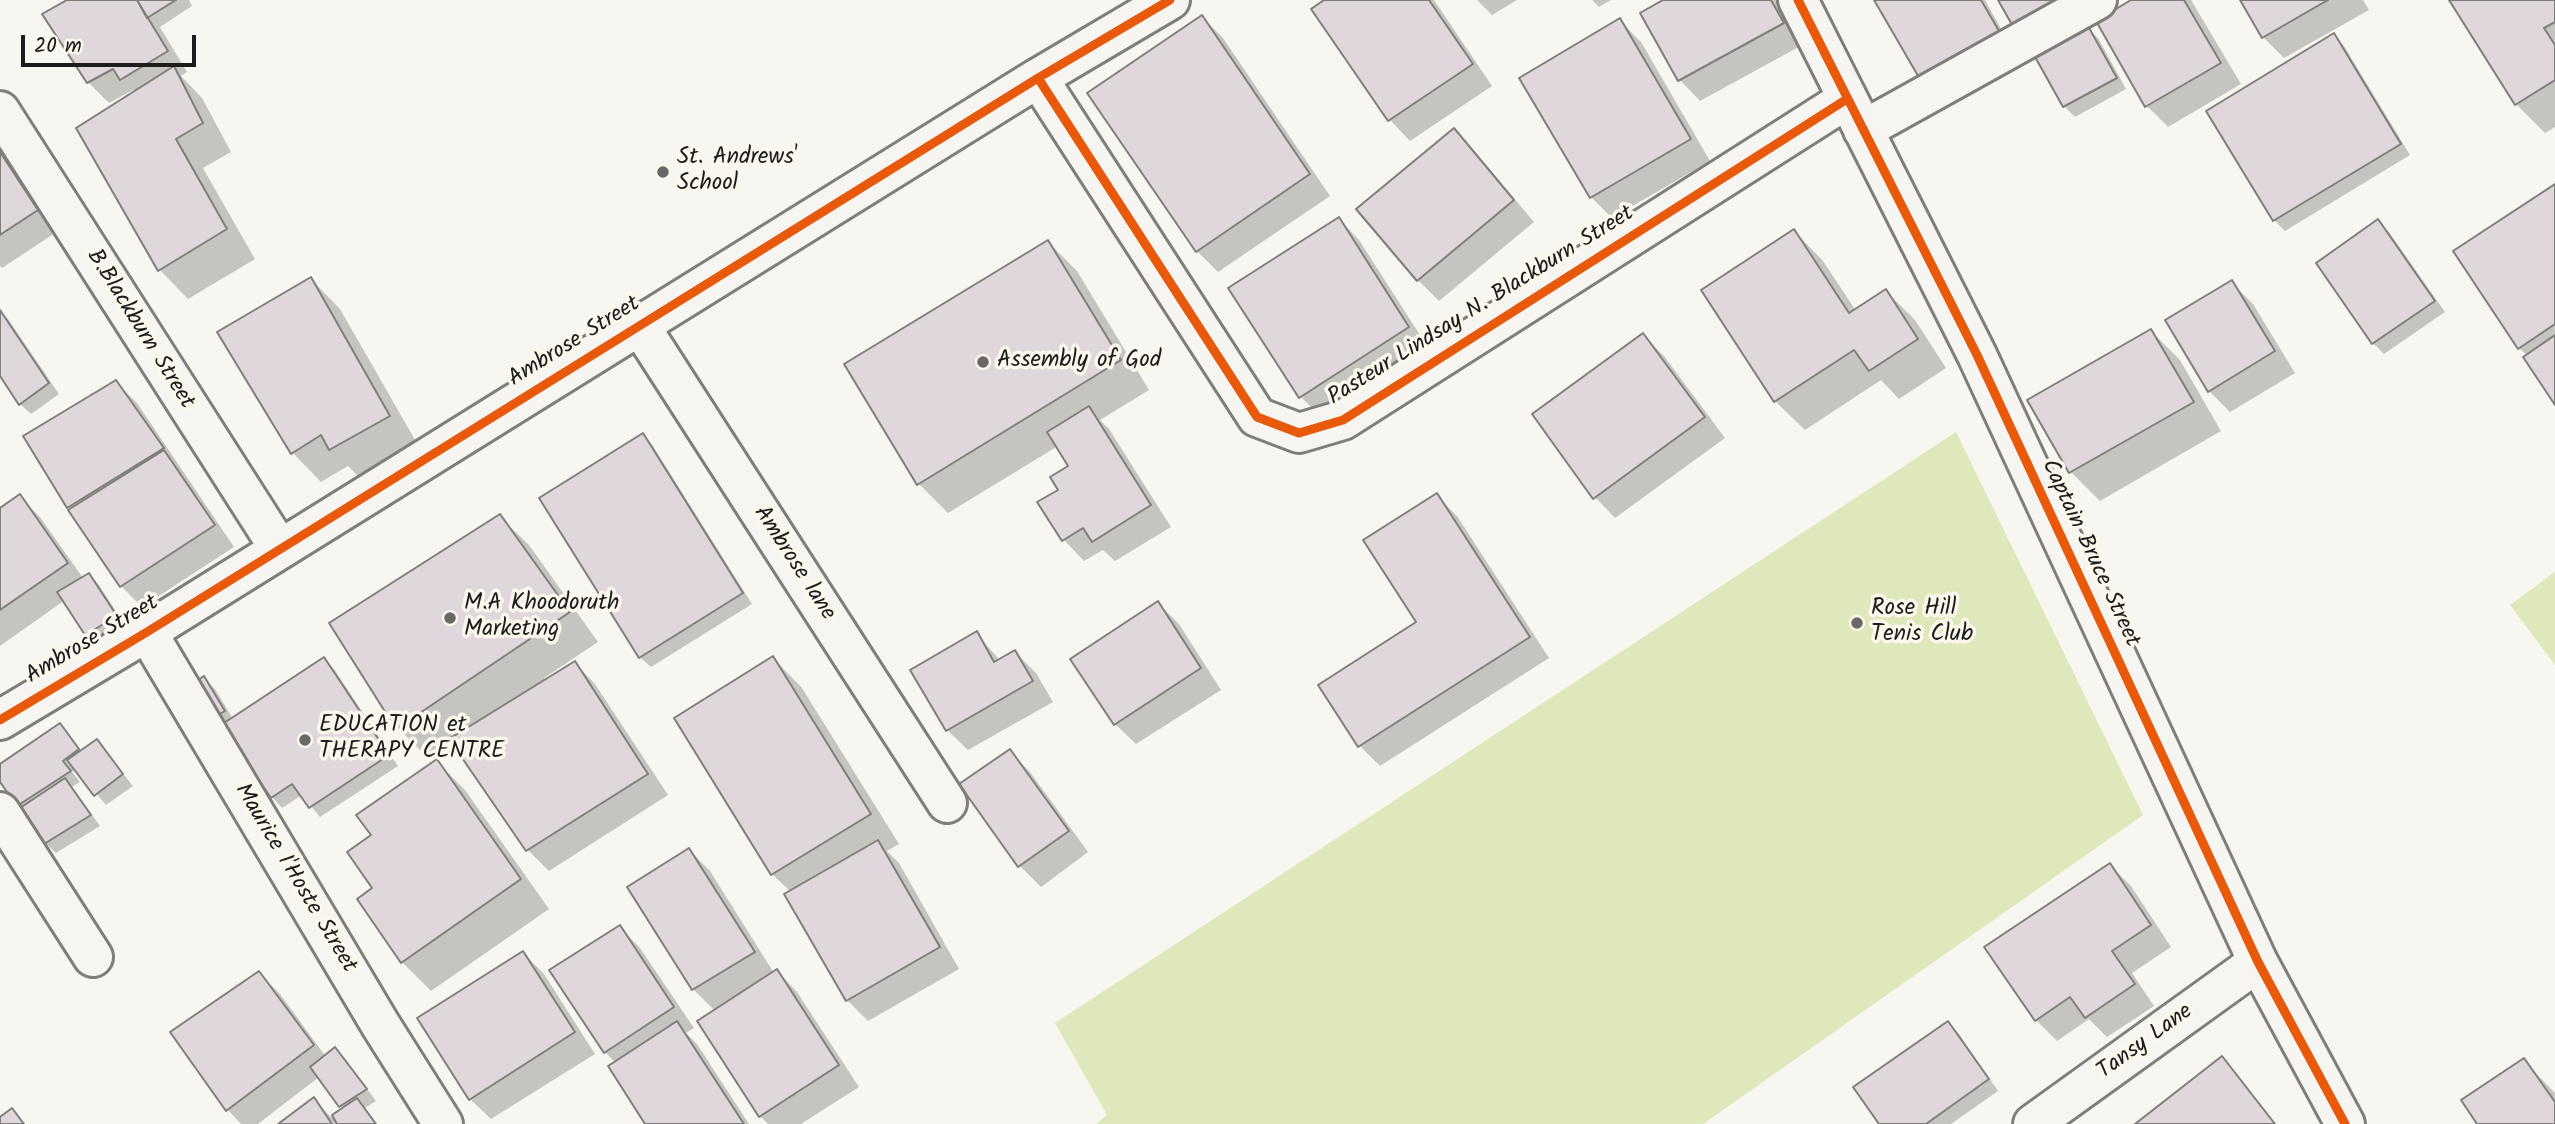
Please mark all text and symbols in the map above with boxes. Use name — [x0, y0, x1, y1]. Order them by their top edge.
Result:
scale bar — [24, 21, 200, 65]
text: 20 m — [34, 30, 82, 63]
place label: St. Andrews' School — [677, 145, 797, 199]
marker: St. Andrews' School — [655, 164, 671, 180]
street label: Pasteur Lindsay N. Blackburn Street — [1324, 201, 1640, 413]
street label: B.Blackburn Street — [79, 245, 199, 415]
street label: Ambrose Street — [504, 292, 646, 394]
place label: Assembly of God — [997, 348, 1161, 376]
marker: Assembly of God — [975, 354, 991, 370]
street label: Captain Bruce Street — [2033, 456, 2145, 652]
street label: Ambrose lane — [746, 502, 840, 626]
street label: Ambrose Street — [22, 591, 164, 691]
place label: M.A Khoodoruth Marketing — [464, 591, 619, 645]
place label: Rose Hill Tenis Club — [1871, 596, 1973, 650]
marker: M.A Khoodoruth Marketing — [442, 610, 458, 626]
marker: Rose Hill Tenis Club — [1849, 615, 1865, 631]
place label: EDUCATION et THERAPY CENTRE — [319, 713, 505, 767]
marker: EDUCATION et THERAPY CENTRE — [297, 732, 313, 748]
street label: Maurice I'Hoste Street — [227, 779, 361, 979]
street label: Tansy Lane — [2093, 999, 2199, 1087]

